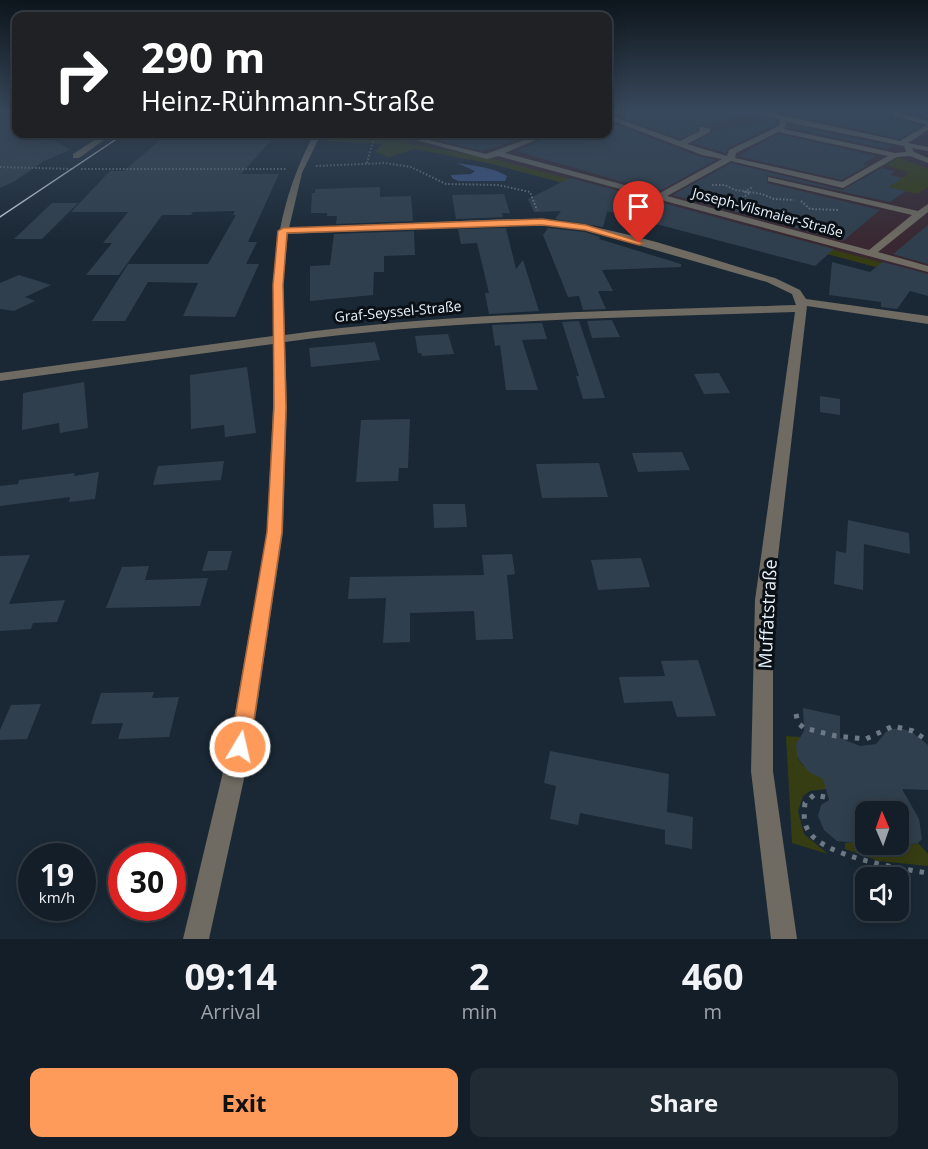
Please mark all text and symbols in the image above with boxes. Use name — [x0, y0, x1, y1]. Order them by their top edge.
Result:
text: 290 m — [141, 28, 265, 85]
icon: right — [42, 36, 120, 114]
text: Heinz-Rühmann-Straße — [141, 82, 435, 119]
pin — [613, 181, 664, 243]
street label: Joseph-Vilsmaier-Straße — [688, 182, 846, 241]
icon: arrive — [622, 190, 655, 223]
street label: Graf-Seyssel-Straße — [334, 296, 462, 326]
street label: Muffatstraße — [752, 559, 782, 669]
position arrow — [208, 715, 272, 779]
north arrow — [855, 801, 909, 855]
map controls — [855, 801, 909, 921]
speed limit sign: 30 — [108, 843, 186, 921]
text: 19 — [40, 854, 74, 895]
button: sound — [855, 867, 909, 921]
text: km/h — [39, 887, 75, 907]
text: 09:14 — [184, 952, 277, 1001]
text: 2 — [469, 952, 490, 1001]
text: 460 — [682, 952, 744, 1001]
text: Arrival — [201, 998, 261, 1025]
text: min — [461, 998, 497, 1025]
text: m — [703, 998, 722, 1025]
button: Exit — [30, 1068, 458, 1137]
button: Share — [470, 1068, 898, 1137]

